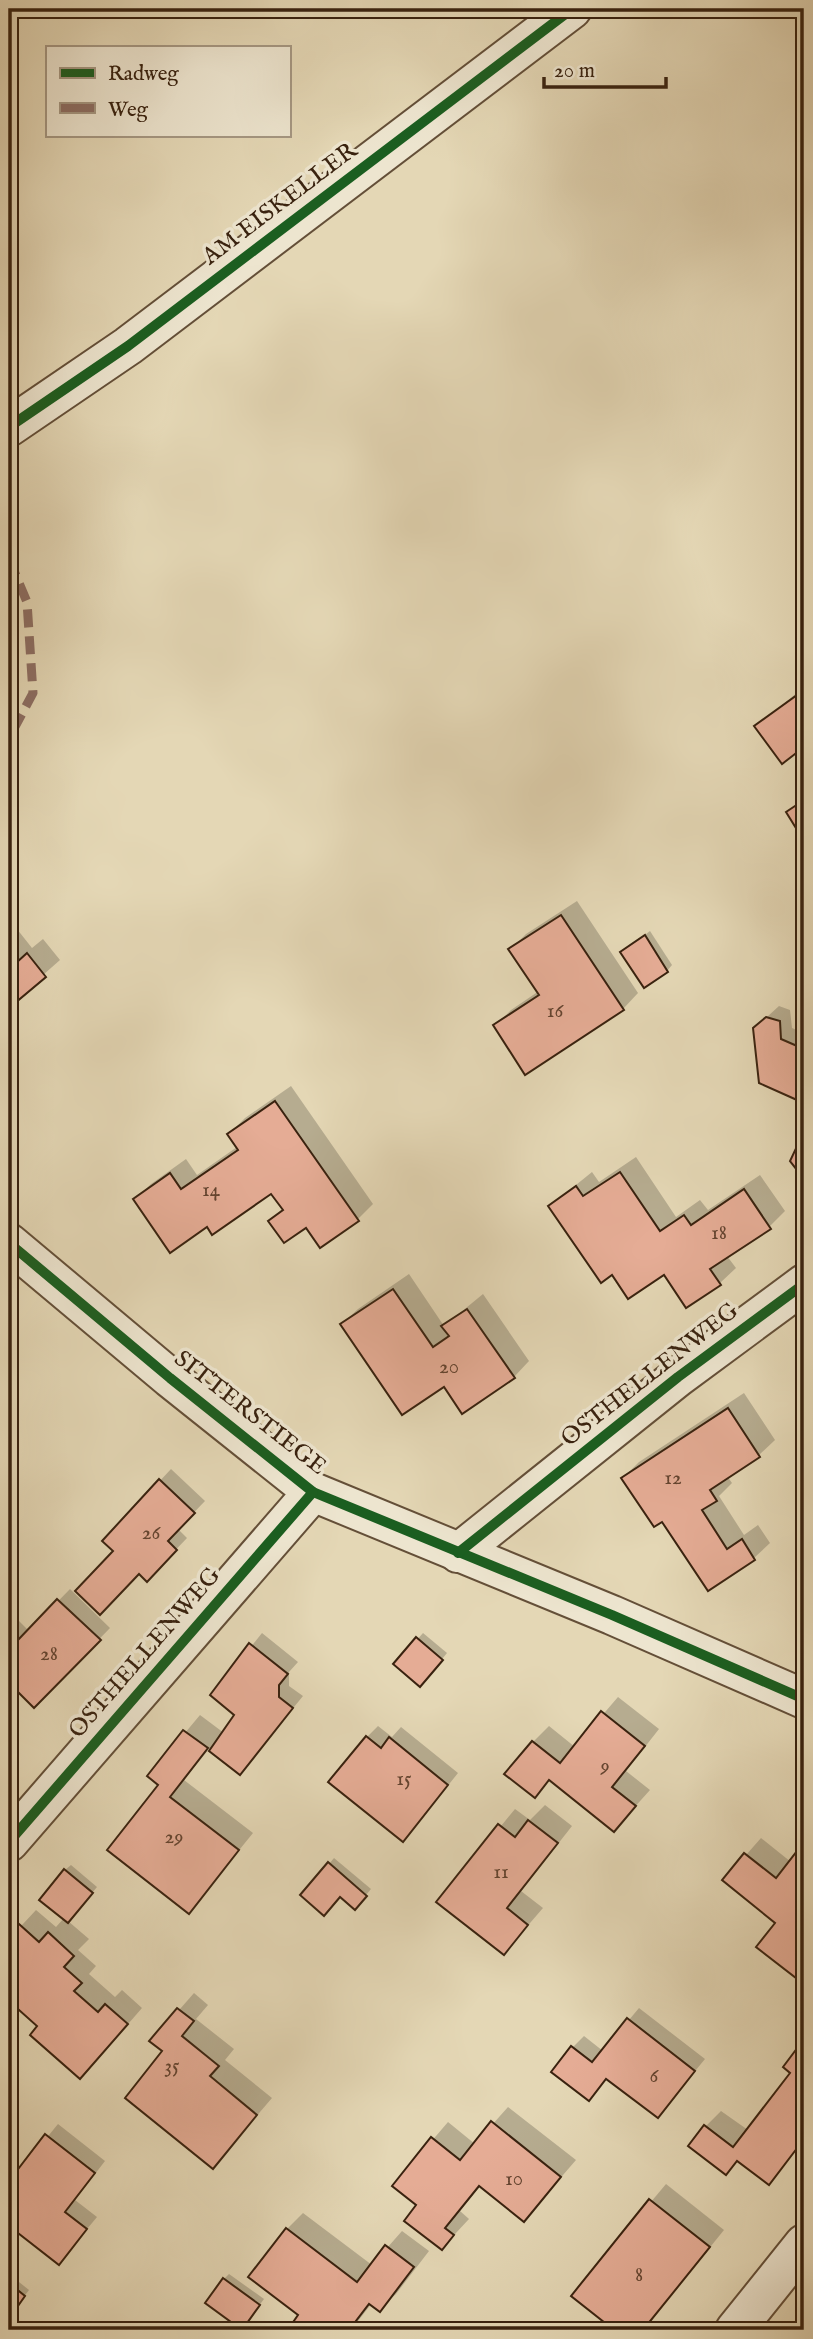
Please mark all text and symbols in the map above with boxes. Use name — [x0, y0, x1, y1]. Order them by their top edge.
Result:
legend — [46, 46, 290, 136]
scale bar — [544, 46, 666, 90]
text: 20 m — [554, 58, 595, 85]
text: Radweg — [108, 61, 179, 88]
text: Weg — [108, 97, 149, 124]
street label: AM EISKELLER — [196, 135, 364, 273]
house number: 16 — [547, 998, 564, 1025]
house number: 14 — [202, 1177, 221, 1204]
house number: 18 — [711, 1220, 727, 1247]
street label: OSTHELLENWEG — [555, 1296, 745, 1454]
street label: SITTERSTIEGE — [167, 1344, 333, 1482]
house number: 20 — [439, 1354, 459, 1381]
house number: 12 — [664, 1465, 682, 1492]
house number: 26 — [142, 1520, 161, 1547]
street label: OSTHELLENWEG — [62, 1561, 228, 1745]
house number: 28 — [40, 1641, 58, 1668]
house number: 9 — [599, 1753, 610, 1780]
house number: 15 — [396, 1766, 412, 1793]
house number: 29 — [164, 1824, 184, 1851]
house number: 11 — [493, 1859, 509, 1886]
house number: 35 — [164, 2053, 180, 2080]
house number: 6 — [650, 2063, 660, 2090]
house number: 10 — [505, 2166, 523, 2193]
house number: 8 — [635, 2262, 643, 2289]

